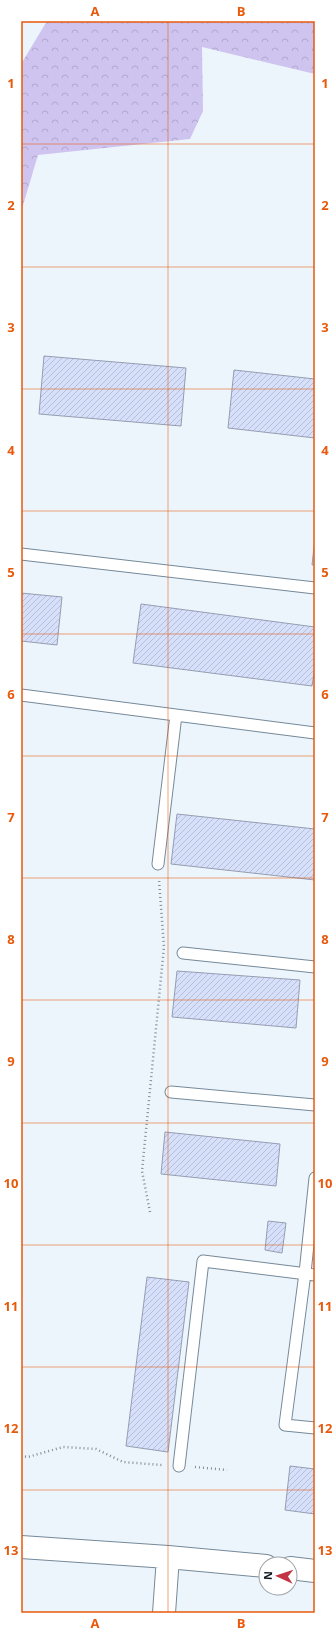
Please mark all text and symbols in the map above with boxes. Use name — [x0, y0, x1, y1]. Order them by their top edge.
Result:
text: A — [91, 2, 100, 20]
text: B — [237, 2, 246, 20]
text: 1 — [7, 74, 15, 92]
text: 1 — [321, 74, 329, 92]
text: 2 — [7, 196, 15, 214]
text: 2 — [321, 196, 329, 214]
text: 3 — [7, 318, 15, 336]
text: 3 — [321, 318, 329, 336]
text: 4 — [7, 441, 15, 459]
text: 4 — [321, 441, 329, 459]
text: 5 — [7, 563, 15, 581]
text: 5 — [321, 563, 329, 581]
text: 6 — [7, 685, 15, 703]
text: 6 — [321, 685, 329, 703]
text: 7 — [7, 808, 15, 826]
text: 7 — [321, 808, 329, 826]
text: 8 — [7, 930, 15, 948]
text: 8 — [321, 930, 329, 948]
text: 9 — [7, 1052, 15, 1070]
text: 9 — [321, 1052, 329, 1070]
text: 10 — [4, 1174, 18, 1192]
text: 10 — [318, 1174, 332, 1192]
text: 11 — [4, 1297, 18, 1315]
text: 11 — [318, 1297, 332, 1315]
text: 12 — [4, 1419, 19, 1437]
text: 12 — [318, 1419, 333, 1437]
text: 13 — [4, 1541, 18, 1559]
text: 13 — [318, 1541, 332, 1559]
north arrow — [258, 1556, 298, 1596]
text: N — [260, 1571, 275, 1580]
text: A — [91, 1614, 100, 1632]
text: B — [237, 1614, 246, 1632]

